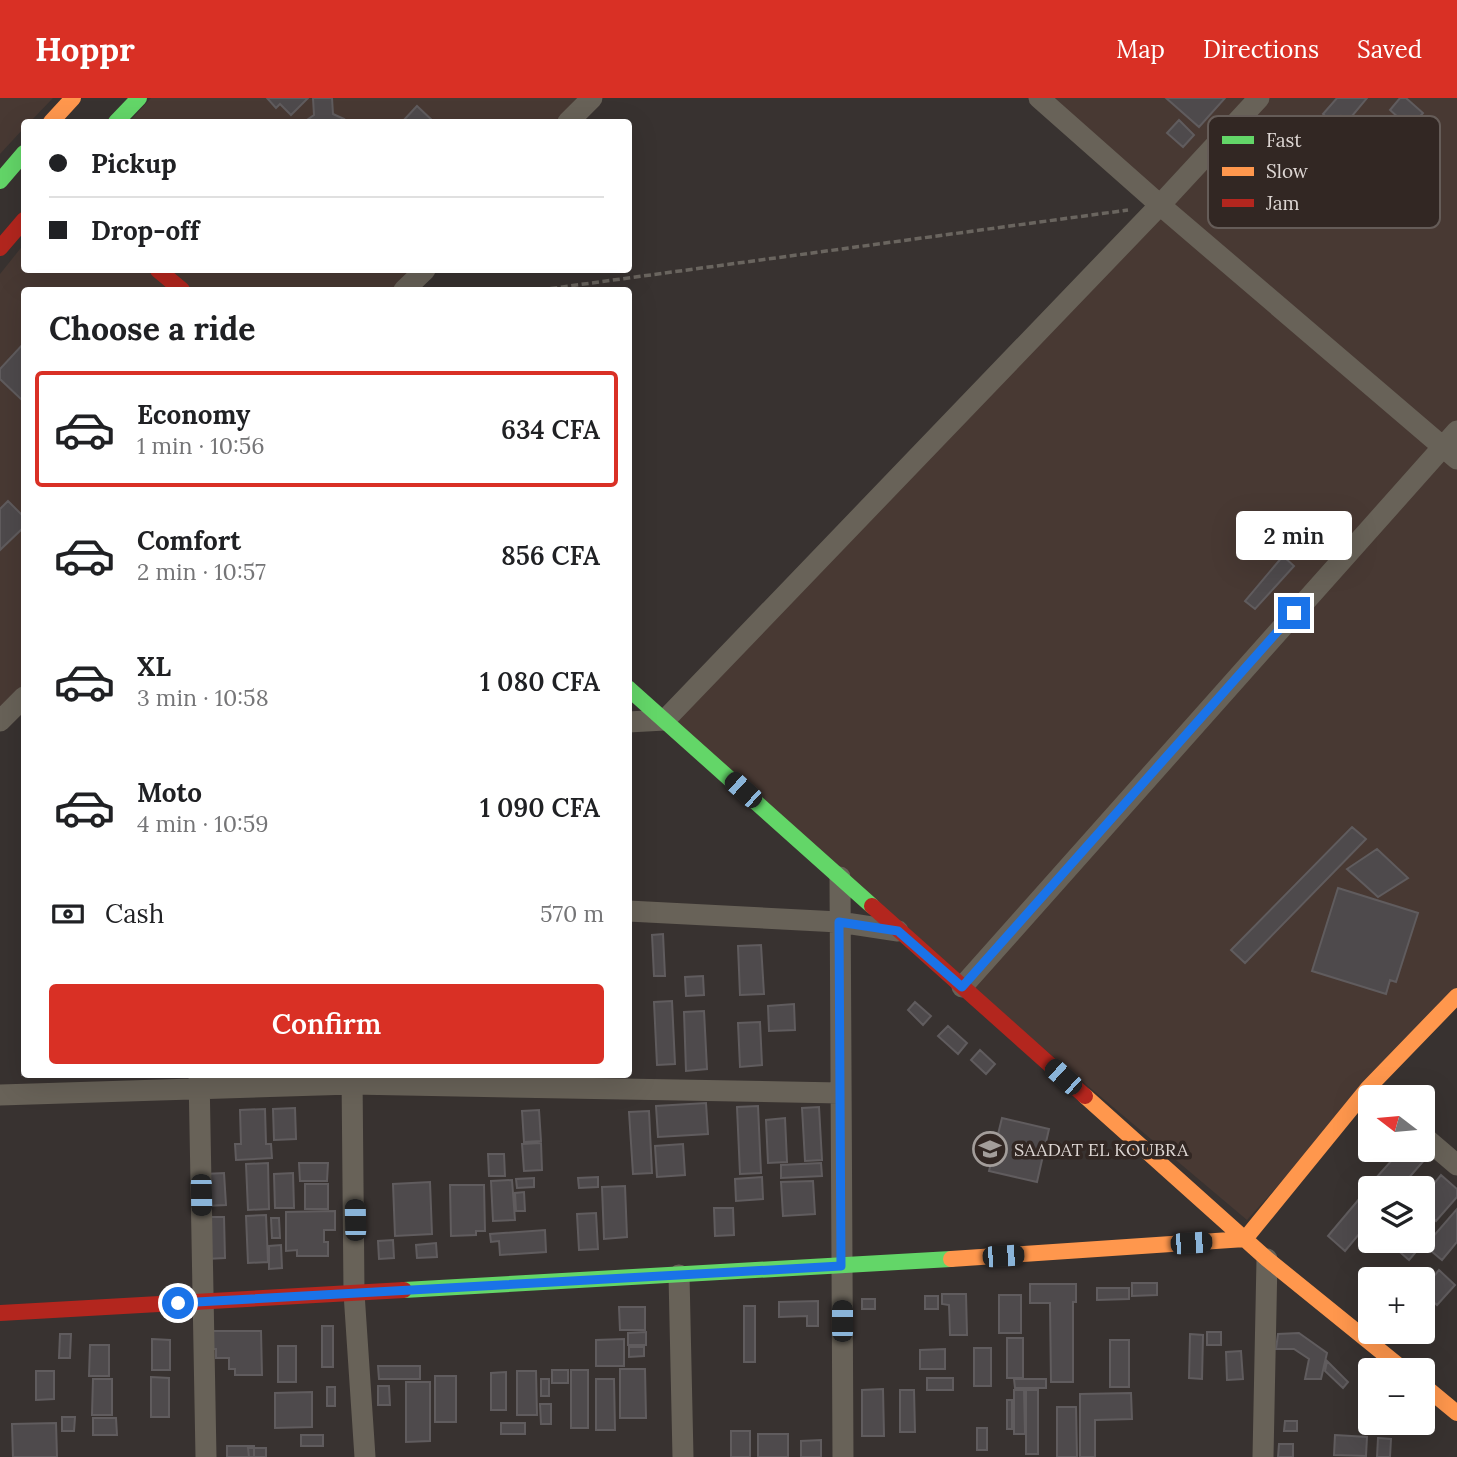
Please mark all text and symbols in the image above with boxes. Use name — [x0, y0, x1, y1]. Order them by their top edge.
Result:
text: Hoppr — [35, 28, 135, 70]
text: Map — [1116, 34, 1165, 65]
text: Directions — [1203, 34, 1319, 65]
text: Saved — [1357, 34, 1422, 65]
legend — [1208, 116, 1440, 228]
text: Fast — [1266, 128, 1302, 152]
text: Pickup — [91, 147, 177, 180]
text: Slow — [1266, 159, 1309, 183]
text: Jam — [1265, 191, 1300, 215]
text: Drop-off — [91, 214, 199, 247]
text: Choose a ride — [49, 308, 256, 349]
icon: car — [53, 398, 116, 461]
text: Economy — [137, 398, 250, 431]
text: 634 CFA — [501, 413, 600, 446]
text: 1 min · 10:56 — [137, 431, 265, 460]
callout: 2 min — [1236, 512, 1352, 560]
text: 2 min — [1264, 521, 1324, 550]
icon: car — [53, 524, 116, 587]
text: Comfort — [137, 524, 241, 557]
text: 856 CFA — [501, 539, 600, 572]
text: 2 min · 10:57 — [137, 557, 266, 586]
route end — [1278, 597, 1310, 629]
icon: car — [53, 650, 116, 713]
text: XL — [137, 650, 171, 683]
text: 1 080 CFA — [480, 665, 600, 698]
text: 3 min · 10:58 — [137, 683, 269, 712]
car — [721, 768, 766, 812]
icon: car — [53, 776, 116, 839]
text: Moto — [137, 776, 202, 809]
text: 1 090 CFA — [480, 791, 600, 824]
text: 4 min · 10:59 — [137, 809, 269, 838]
icon: cash — [49, 895, 87, 933]
text: Cash — [105, 897, 164, 930]
text: 570 m — [540, 899, 604, 928]
button: Confirm — [49, 984, 604, 1064]
car — [1041, 1055, 1086, 1099]
north arrow — [1358, 1085, 1435, 1162]
map controls — [1358, 1085, 1435, 1435]
school or university icon: SAADAT EL KOUBRA — [971, 1130, 1009, 1168]
place label: SAADAT EL KOUBRA — [1014, 1138, 1189, 1161]
car — [191, 1174, 212, 1216]
button: layers — [1358, 1176, 1435, 1253]
car — [345, 1199, 366, 1241]
car — [1170, 1231, 1213, 1255]
car — [982, 1244, 1025, 1268]
button: + — [1358, 1267, 1435, 1344]
route start — [162, 1287, 194, 1319]
car — [832, 1300, 853, 1342]
button: − — [1358, 1358, 1435, 1435]

